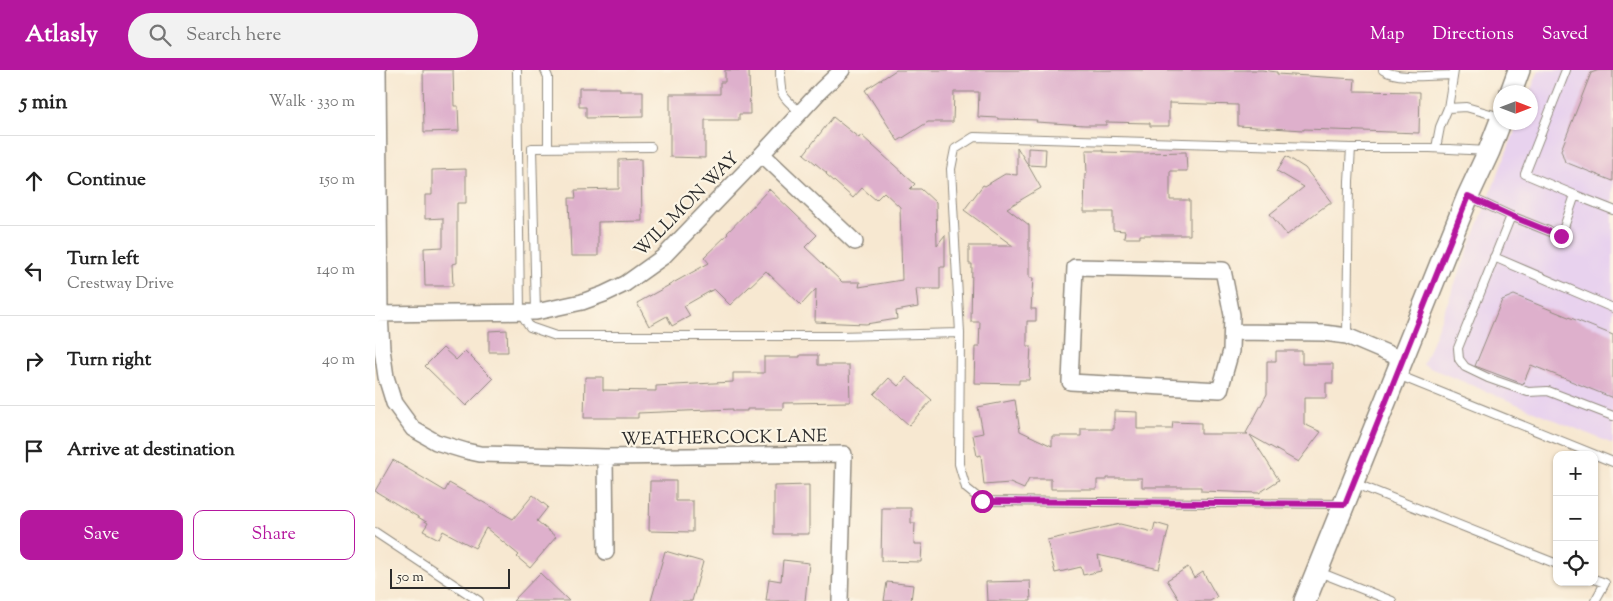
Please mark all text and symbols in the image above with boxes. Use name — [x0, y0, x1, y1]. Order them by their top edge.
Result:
search box — [128, 13, 478, 58]
text: Atlasly — [25, 18, 98, 52]
icon: search — [146, 21, 174, 49]
text: Search here — [186, 22, 281, 49]
text: Map — [1370, 22, 1405, 48]
text: Directions — [1433, 22, 1514, 48]
text: Saved — [1542, 22, 1588, 48]
north arrow — [1493, 85, 1538, 130]
text: 5 min — [20, 88, 67, 118]
text: Walk · 330 m — [269, 91, 355, 114]
street label: WILLMON WAY — [629, 147, 746, 264]
icon: ahead — [20, 167, 48, 195]
text: Continue — [67, 167, 146, 194]
text: 150 m — [319, 169, 355, 192]
route end — [1550, 225, 1573, 248]
text: Turn left — [67, 246, 139, 273]
icon: left — [20, 257, 48, 285]
text: 140 m — [317, 259, 355, 282]
text: Crestway Drive — [67, 273, 174, 296]
icon: right — [20, 347, 48, 375]
text: Turn right — [67, 347, 151, 374]
text: 40 m — [322, 349, 355, 372]
street label: WEATHERCOCK LANE — [621, 424, 827, 454]
icon: arrive — [20, 437, 48, 465]
text: Arrive at destination — [67, 437, 235, 464]
map controls — [1553, 451, 1598, 586]
button: + — [1553, 451, 1598, 496]
route start — [971, 490, 994, 513]
button: − — [1553, 496, 1598, 541]
button: Save — [20, 510, 183, 560]
button: Share — [193, 510, 355, 560]
button: locate — [1553, 541, 1598, 586]
scale bar — [390, 566, 510, 589]
text: 50 m — [397, 568, 424, 588]

